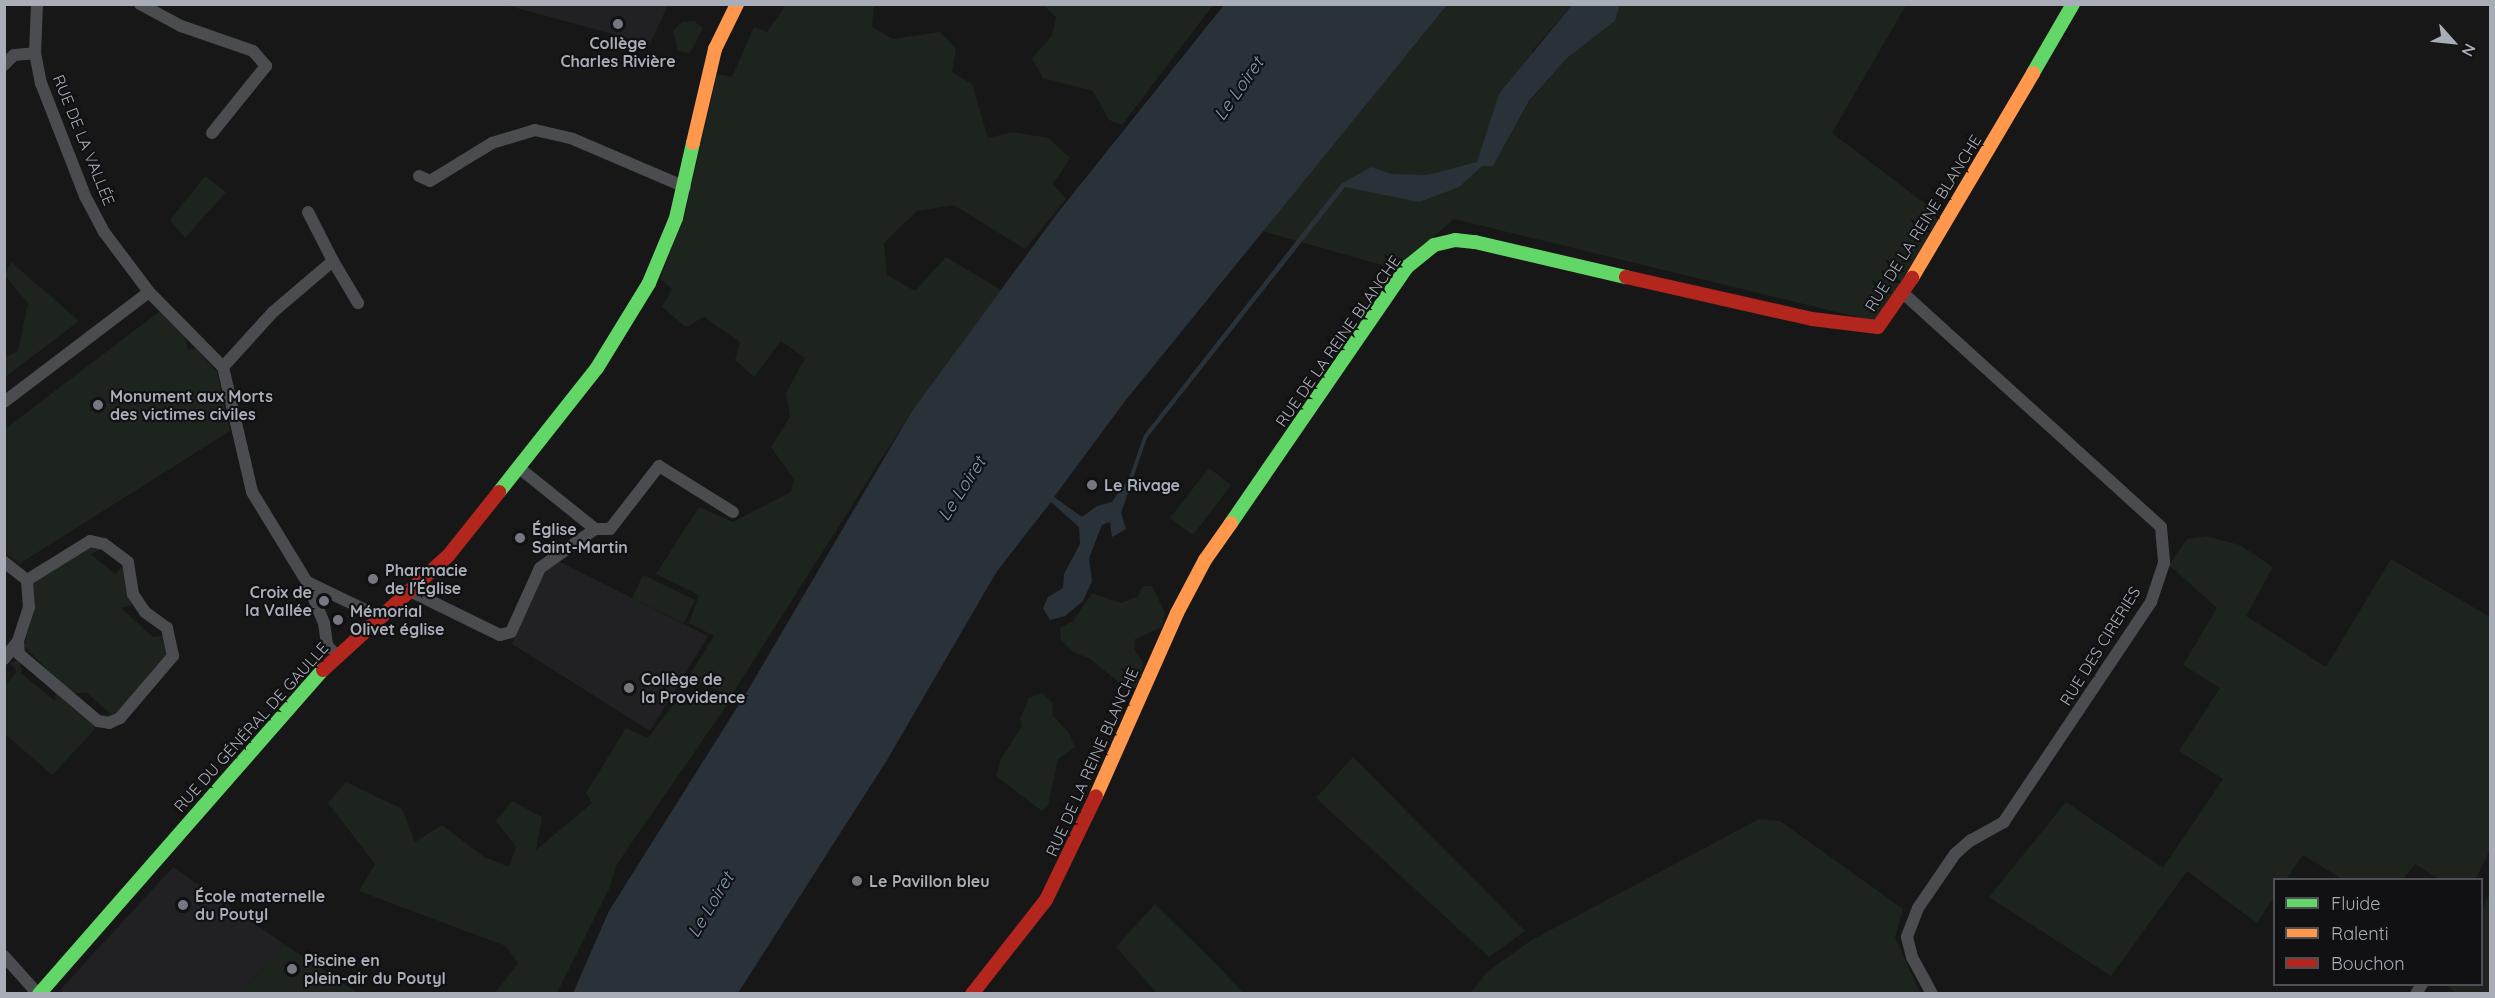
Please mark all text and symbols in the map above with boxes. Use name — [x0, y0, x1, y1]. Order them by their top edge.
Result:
north arrow — [2423, 12, 2483, 72]
marker: Collège Charles Rivière — [611, 17, 625, 31]
place label: Collège Charles Rivière — [560, 33, 676, 71]
text: N — [2457, 40, 2481, 60]
water label: Le Loiret — [1210, 53, 1268, 125]
street label: RUE DE LA VALLÉE — [49, 72, 119, 208]
street label: RUE DE LA REINE BLANCHE — [1861, 131, 1985, 315]
street label: RUE DE LA REINE BLANCHE — [1271, 252, 1405, 430]
place label: Monument aux Morts des victimes civiles — [110, 386, 273, 424]
marker: Monument aux Morts des victimes civiles — [91, 398, 105, 412]
water label: Le Loiret — [933, 453, 991, 525]
place label: Le Rivage — [1104, 475, 1180, 495]
marker: Le Rivage — [1085, 478, 1099, 492]
place label: Église Saint-Martin — [532, 519, 628, 557]
marker: Église Saint-Martin — [513, 531, 527, 545]
place label: Pharmacie de l'Église — [385, 560, 467, 598]
marker: Pharmacie de l'Église — [366, 572, 380, 586]
place label: Croix de la Vallée — [245, 582, 312, 620]
street label: RUE DES CIRERIES — [2056, 583, 2144, 709]
marker: Croix de la Vallée — [317, 594, 331, 608]
place label: Mémorial Olivet église — [350, 601, 444, 639]
marker: Mémorial Olivet église — [331, 613, 345, 627]
street label: RUE DU GÉNÉRAL DE GAULLE — [170, 638, 332, 816]
street label: RUE DE LA REINE BLANCHE — [1042, 665, 1142, 859]
place label: Collège de la Providence — [641, 669, 746, 707]
marker: Collège de la Providence — [622, 681, 636, 695]
water label: Le Loiret — [683, 869, 739, 941]
place label: Le Pavillon bleu — [869, 871, 990, 891]
marker: Le Pavillon bleu — [850, 874, 864, 888]
legend — [2273, 878, 2483, 986]
place label: École maternelle du Poutyl — [195, 886, 325, 924]
text: Fluide — [2331, 892, 2380, 915]
marker: École maternelle du Poutyl — [176, 898, 190, 912]
text: Ralenti — [2331, 922, 2389, 945]
place label: Piscine en plein-air du Poutyl — [304, 950, 446, 988]
text: Bouchon — [2331, 952, 2405, 975]
marker: Piscine en plein-air du Poutyl — [285, 962, 299, 976]

